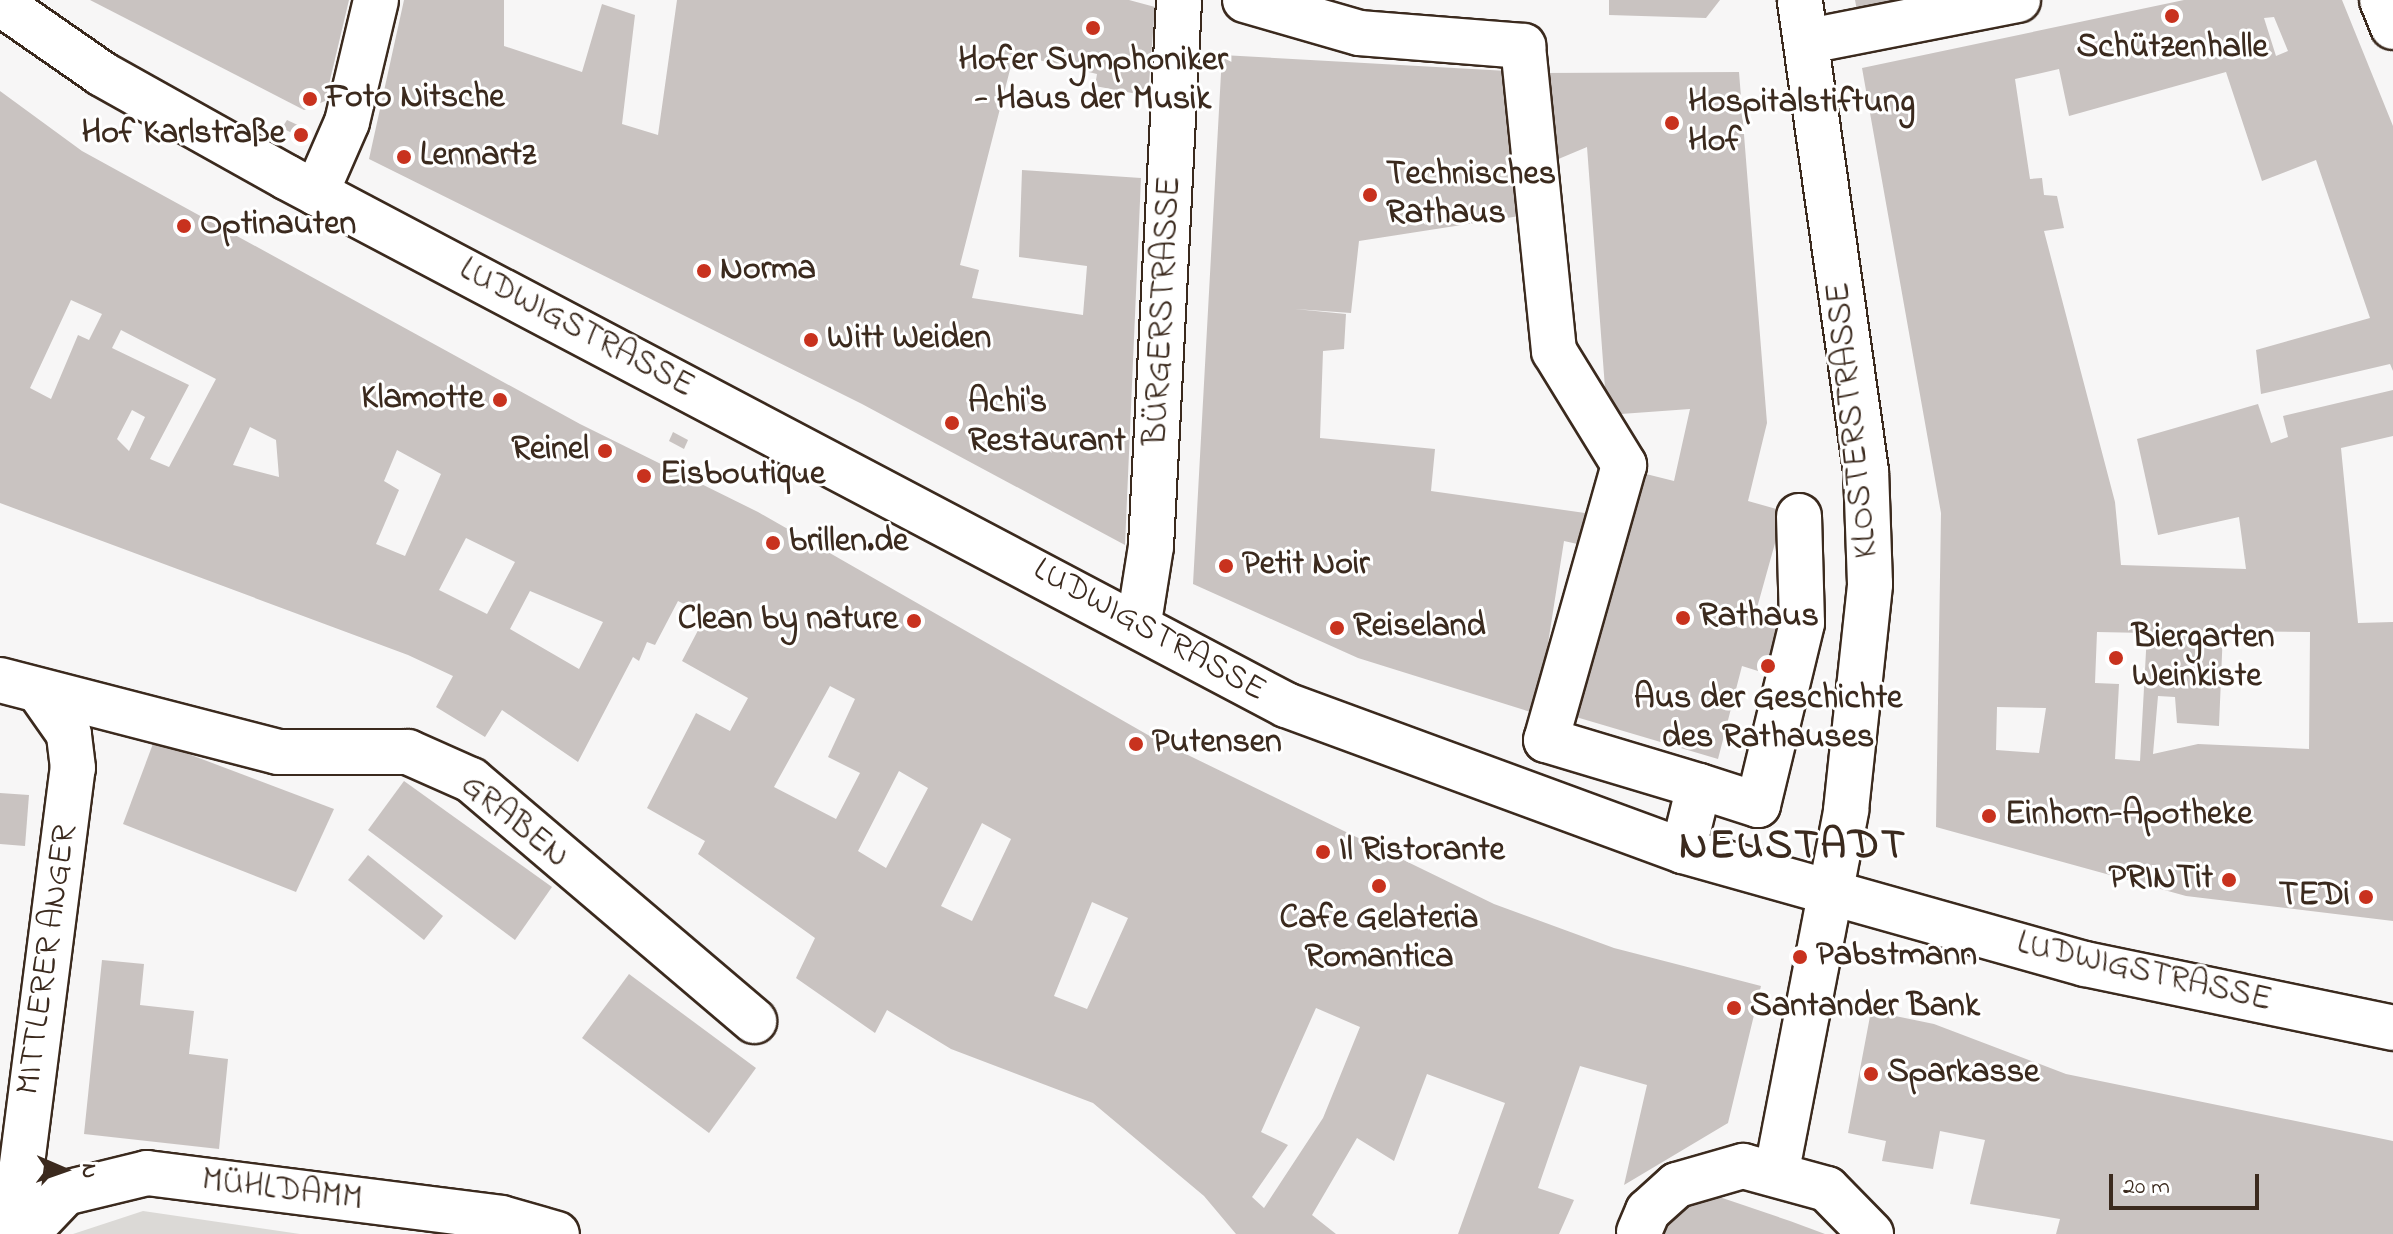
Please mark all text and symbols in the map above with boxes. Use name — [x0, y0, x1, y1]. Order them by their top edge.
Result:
marker: Schützenhalle — [2163, 7, 2181, 25]
marker: Hofer Symphoniker - Haus der Musik — [1084, 19, 1102, 37]
place label: Schützenhalle — [2076, 29, 2268, 69]
place label: Hofer Symphoniker - Haus der Musik — [958, 41, 1228, 120]
place label: Foto Nitsche — [326, 79, 505, 119]
place label: Hospitalstiftung Hof — [1688, 83, 1915, 162]
marker: Foto Nitsche — [301, 90, 319, 108]
marker: Hospitalstiftung Hof — [1663, 114, 1681, 132]
place label: Hof Karlstraße — [82, 115, 285, 155]
marker: Hof Karlstraße — [292, 126, 310, 144]
place label: Lennartz — [420, 137, 536, 177]
marker: Lennartz — [395, 148, 413, 166]
place label: Technisches Rathaus — [1386, 155, 1556, 234]
street label: BÜRGERSTRASSE — [1137, 175, 1191, 447]
marker: Technisches Rathaus — [1361, 186, 1379, 204]
place label: Optinauten — [200, 206, 356, 246]
marker: Optinauten — [175, 217, 193, 235]
street label: LUDWIGSTRASSE — [452, 250, 700, 408]
place label: Norma — [720, 251, 816, 291]
marker: Norma — [695, 262, 713, 280]
street label: KLOSTERSTRASSE — [1819, 280, 1889, 560]
place label: Witt Weiden — [827, 320, 991, 360]
marker: Witt Weiden — [802, 331, 820, 349]
place label: Klamotte — [361, 380, 484, 420]
place label: Achi's Restaurant — [968, 383, 1126, 462]
marker: Klamotte — [491, 391, 509, 409]
marker: Achi's Restaurant — [943, 414, 961, 432]
place label: Reinel — [511, 431, 589, 471]
marker: Reinel — [596, 442, 614, 460]
place label: Eisboutique — [660, 456, 825, 496]
marker: Eisboutique — [635, 467, 653, 485]
place label: brillen.de — [789, 523, 908, 563]
marker: brillen.de — [764, 534, 782, 552]
place label: Petit Noir — [1242, 546, 1370, 586]
street label: LUDWIGSTRASSE — [1025, 550, 1273, 712]
marker: Petit Noir — [1217, 557, 1235, 575]
place label: Rathaus — [1699, 598, 1819, 638]
place label: Clean by nature — [678, 601, 898, 641]
place label: Reiseland — [1353, 608, 1486, 648]
marker: Rathaus — [1674, 609, 1692, 627]
marker: Clean by nature — [905, 612, 923, 630]
place label: Biergarten Weinkiste — [2132, 618, 2274, 698]
marker: Reiseland — [1328, 619, 1346, 637]
marker: Biergarten Weinkiste — [2107, 649, 2125, 667]
marker: Aus der Geschichte des Rathauses — [1759, 657, 1777, 675]
place label: Aus der Geschichte des Rathauses — [1634, 679, 1902, 758]
place label: Putensen — [1152, 724, 1282, 764]
marker: Putensen — [1127, 735, 1145, 753]
street label: GRABEN — [452, 766, 576, 878]
place label: Einhorn-Apotheke — [2005, 796, 2252, 836]
marker: Einhorn-Apotheke — [1980, 807, 1998, 825]
street label: MITTLERER ANGER — [9, 822, 87, 1098]
district label: NEUSTADT — [1679, 822, 1907, 872]
place label: Il Ristorante — [1339, 832, 1505, 872]
marker: Il Ristorante — [1314, 843, 1332, 861]
place label: PRINTit — [2109, 860, 2213, 900]
marker: PRINTit — [2220, 871, 2238, 889]
marker: Cafe Gelateria Romantica — [1370, 877, 1388, 895]
place label: TEDi — [2279, 877, 2350, 917]
marker: TEDi — [2357, 888, 2375, 906]
place label: Cafe Gelateria Romantica — [1280, 899, 1478, 978]
street label: LUDWIGSTRASSE — [2013, 924, 2275, 1022]
place label: Pabstmann — [1816, 937, 1977, 977]
marker: Pabstmann — [1791, 948, 1809, 966]
place label: Santander Bank — [1750, 988, 1980, 1028]
marker: Santander Bank — [1725, 999, 1743, 1017]
place label: Sparkasse — [1887, 1054, 2039, 1094]
marker: Sparkasse — [1862, 1065, 1880, 1083]
north arrow — [24, 1130, 104, 1210]
scale bar — [2113, 1158, 2263, 1208]
street label: MÜHLDAMM — [199, 1161, 365, 1221]
text: N — [72, 1163, 104, 1179]
text: 20 m — [2123, 1170, 2170, 1205]

